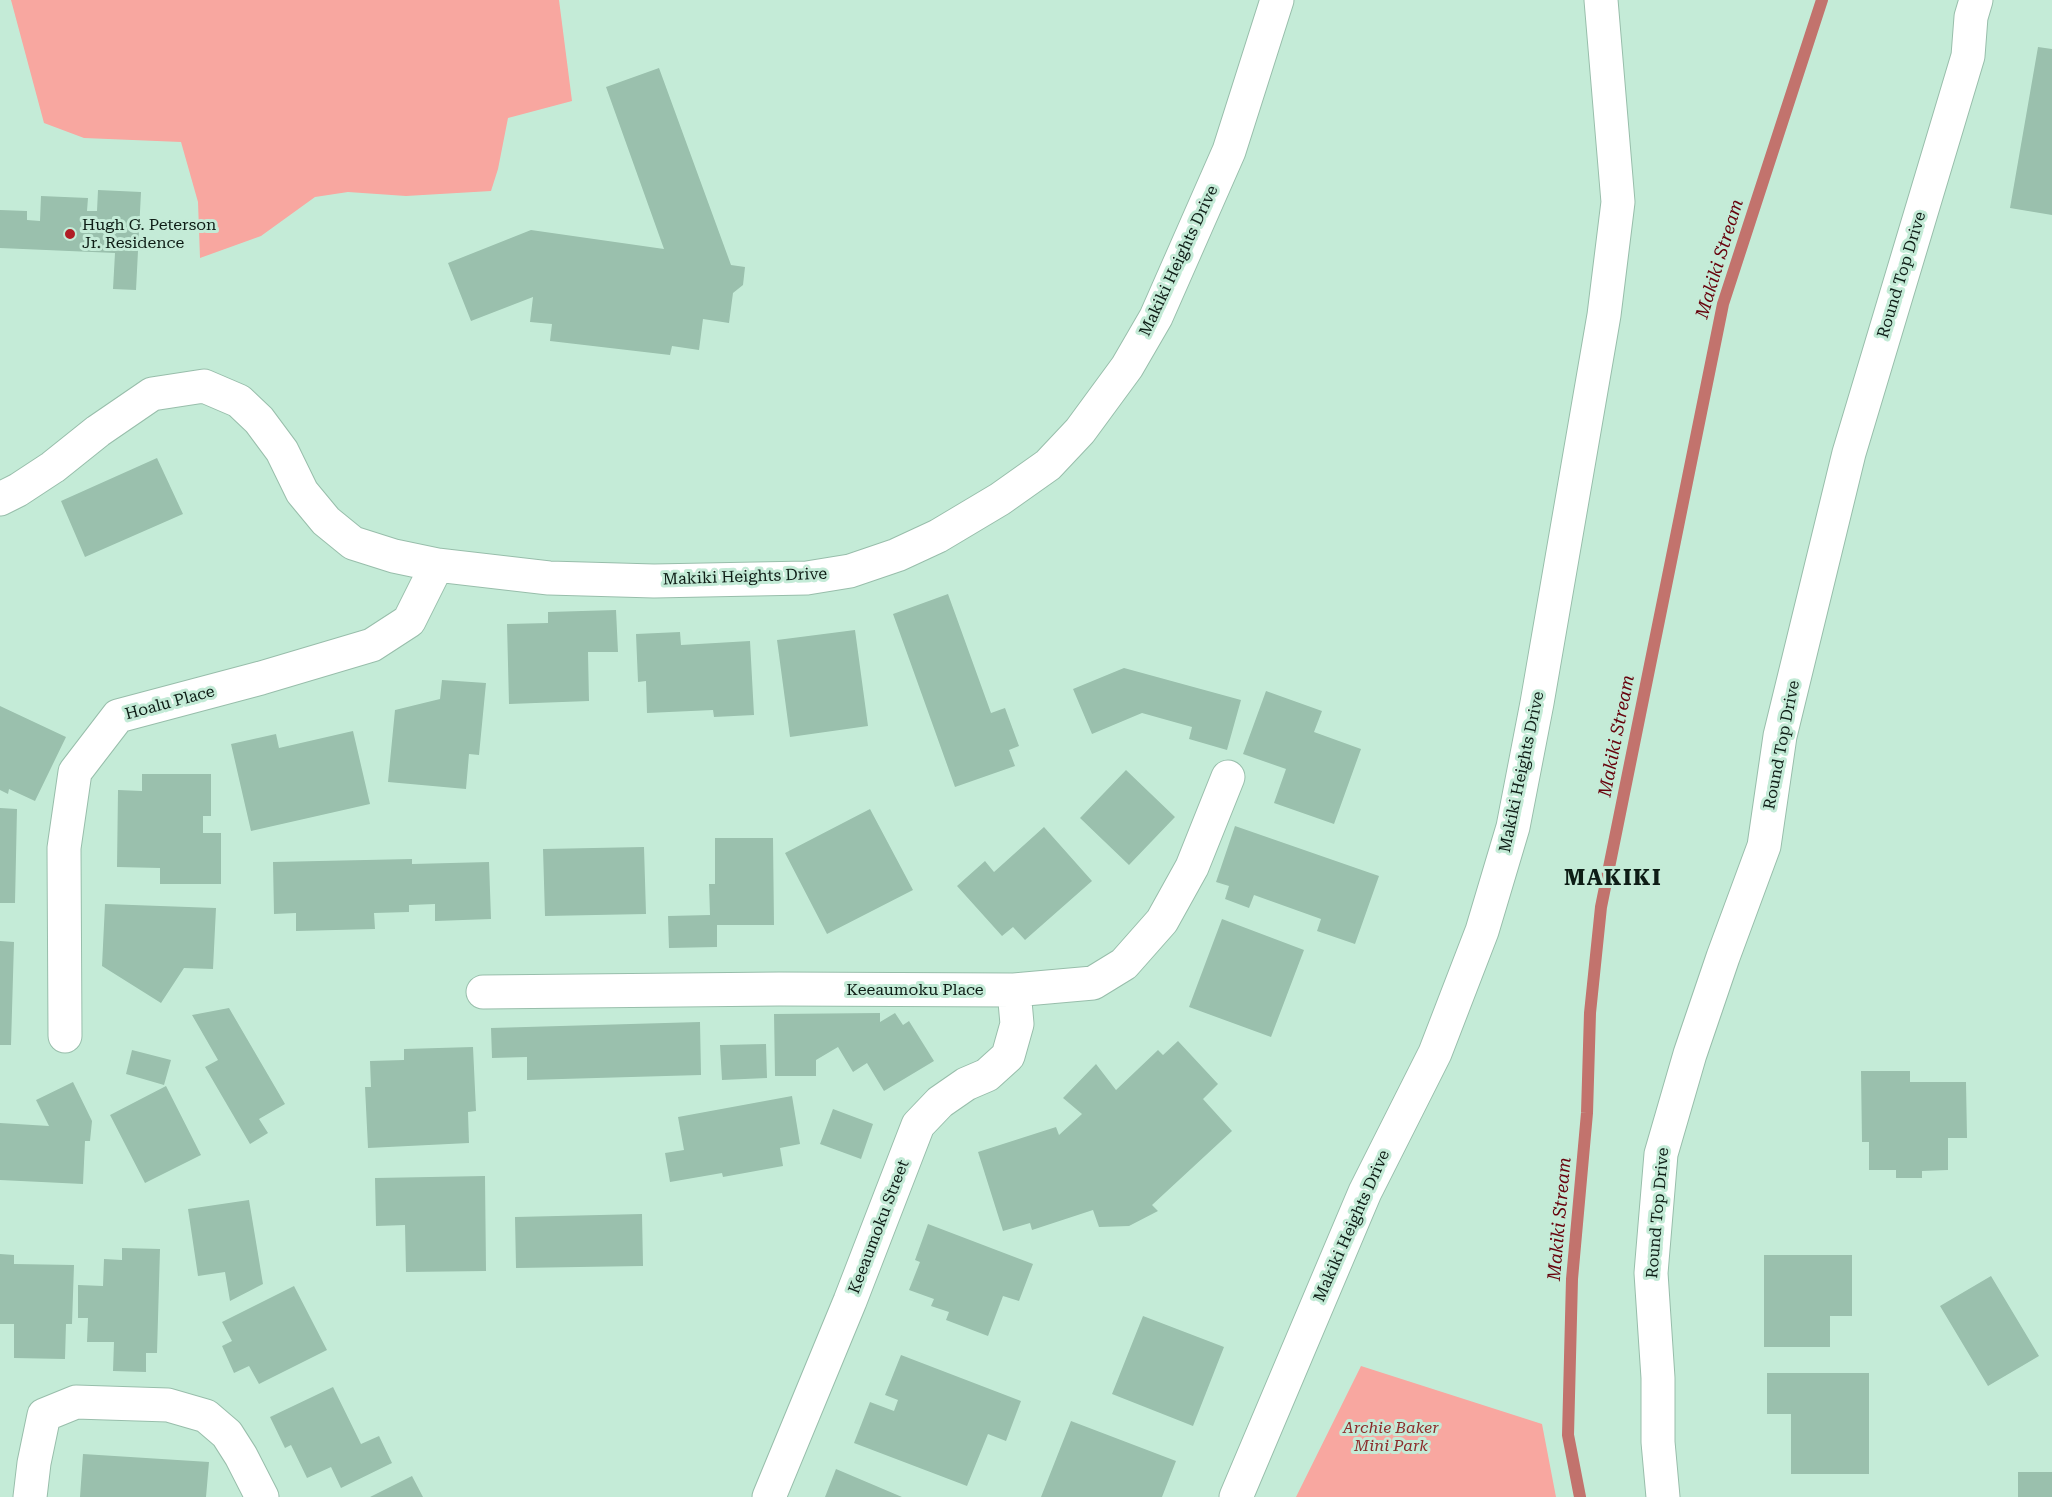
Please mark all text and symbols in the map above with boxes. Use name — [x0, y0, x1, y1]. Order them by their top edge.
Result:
street label: Makiki Heights Drive — [1136, 183, 1222, 339]
water label: Makiki Stream — [1692, 197, 1748, 321]
street label: Round Top Drive — [1874, 210, 1930, 340]
place label: Hugh G. Peterson Jr. Residence — [82, 215, 216, 253]
marker: Hugh G. Peterson Jr. Residence — [63, 227, 77, 241]
street label: Makiki Heights Drive — [663, 565, 827, 589]
water label: Makiki Stream — [1595, 673, 1639, 799]
street label: Round Top Drive — [1760, 679, 1804, 811]
street label: Hoalu Place — [123, 682, 217, 724]
street label: Makiki Heights Drive — [1496, 690, 1548, 854]
district label: MAKIKI — [1564, 866, 1662, 892]
street label: Keeaumoku Place — [846, 980, 984, 1000]
street label: Makiki Heights Drive — [1310, 1147, 1394, 1305]
street label: Round Top Drive — [1643, 1147, 1673, 1279]
water label: Makiki Stream — [1544, 1156, 1576, 1282]
street label: Keeaumoku Street — [845, 1157, 913, 1297]
park label: Archie Baker Mini Park — [1343, 1418, 1439, 1456]

